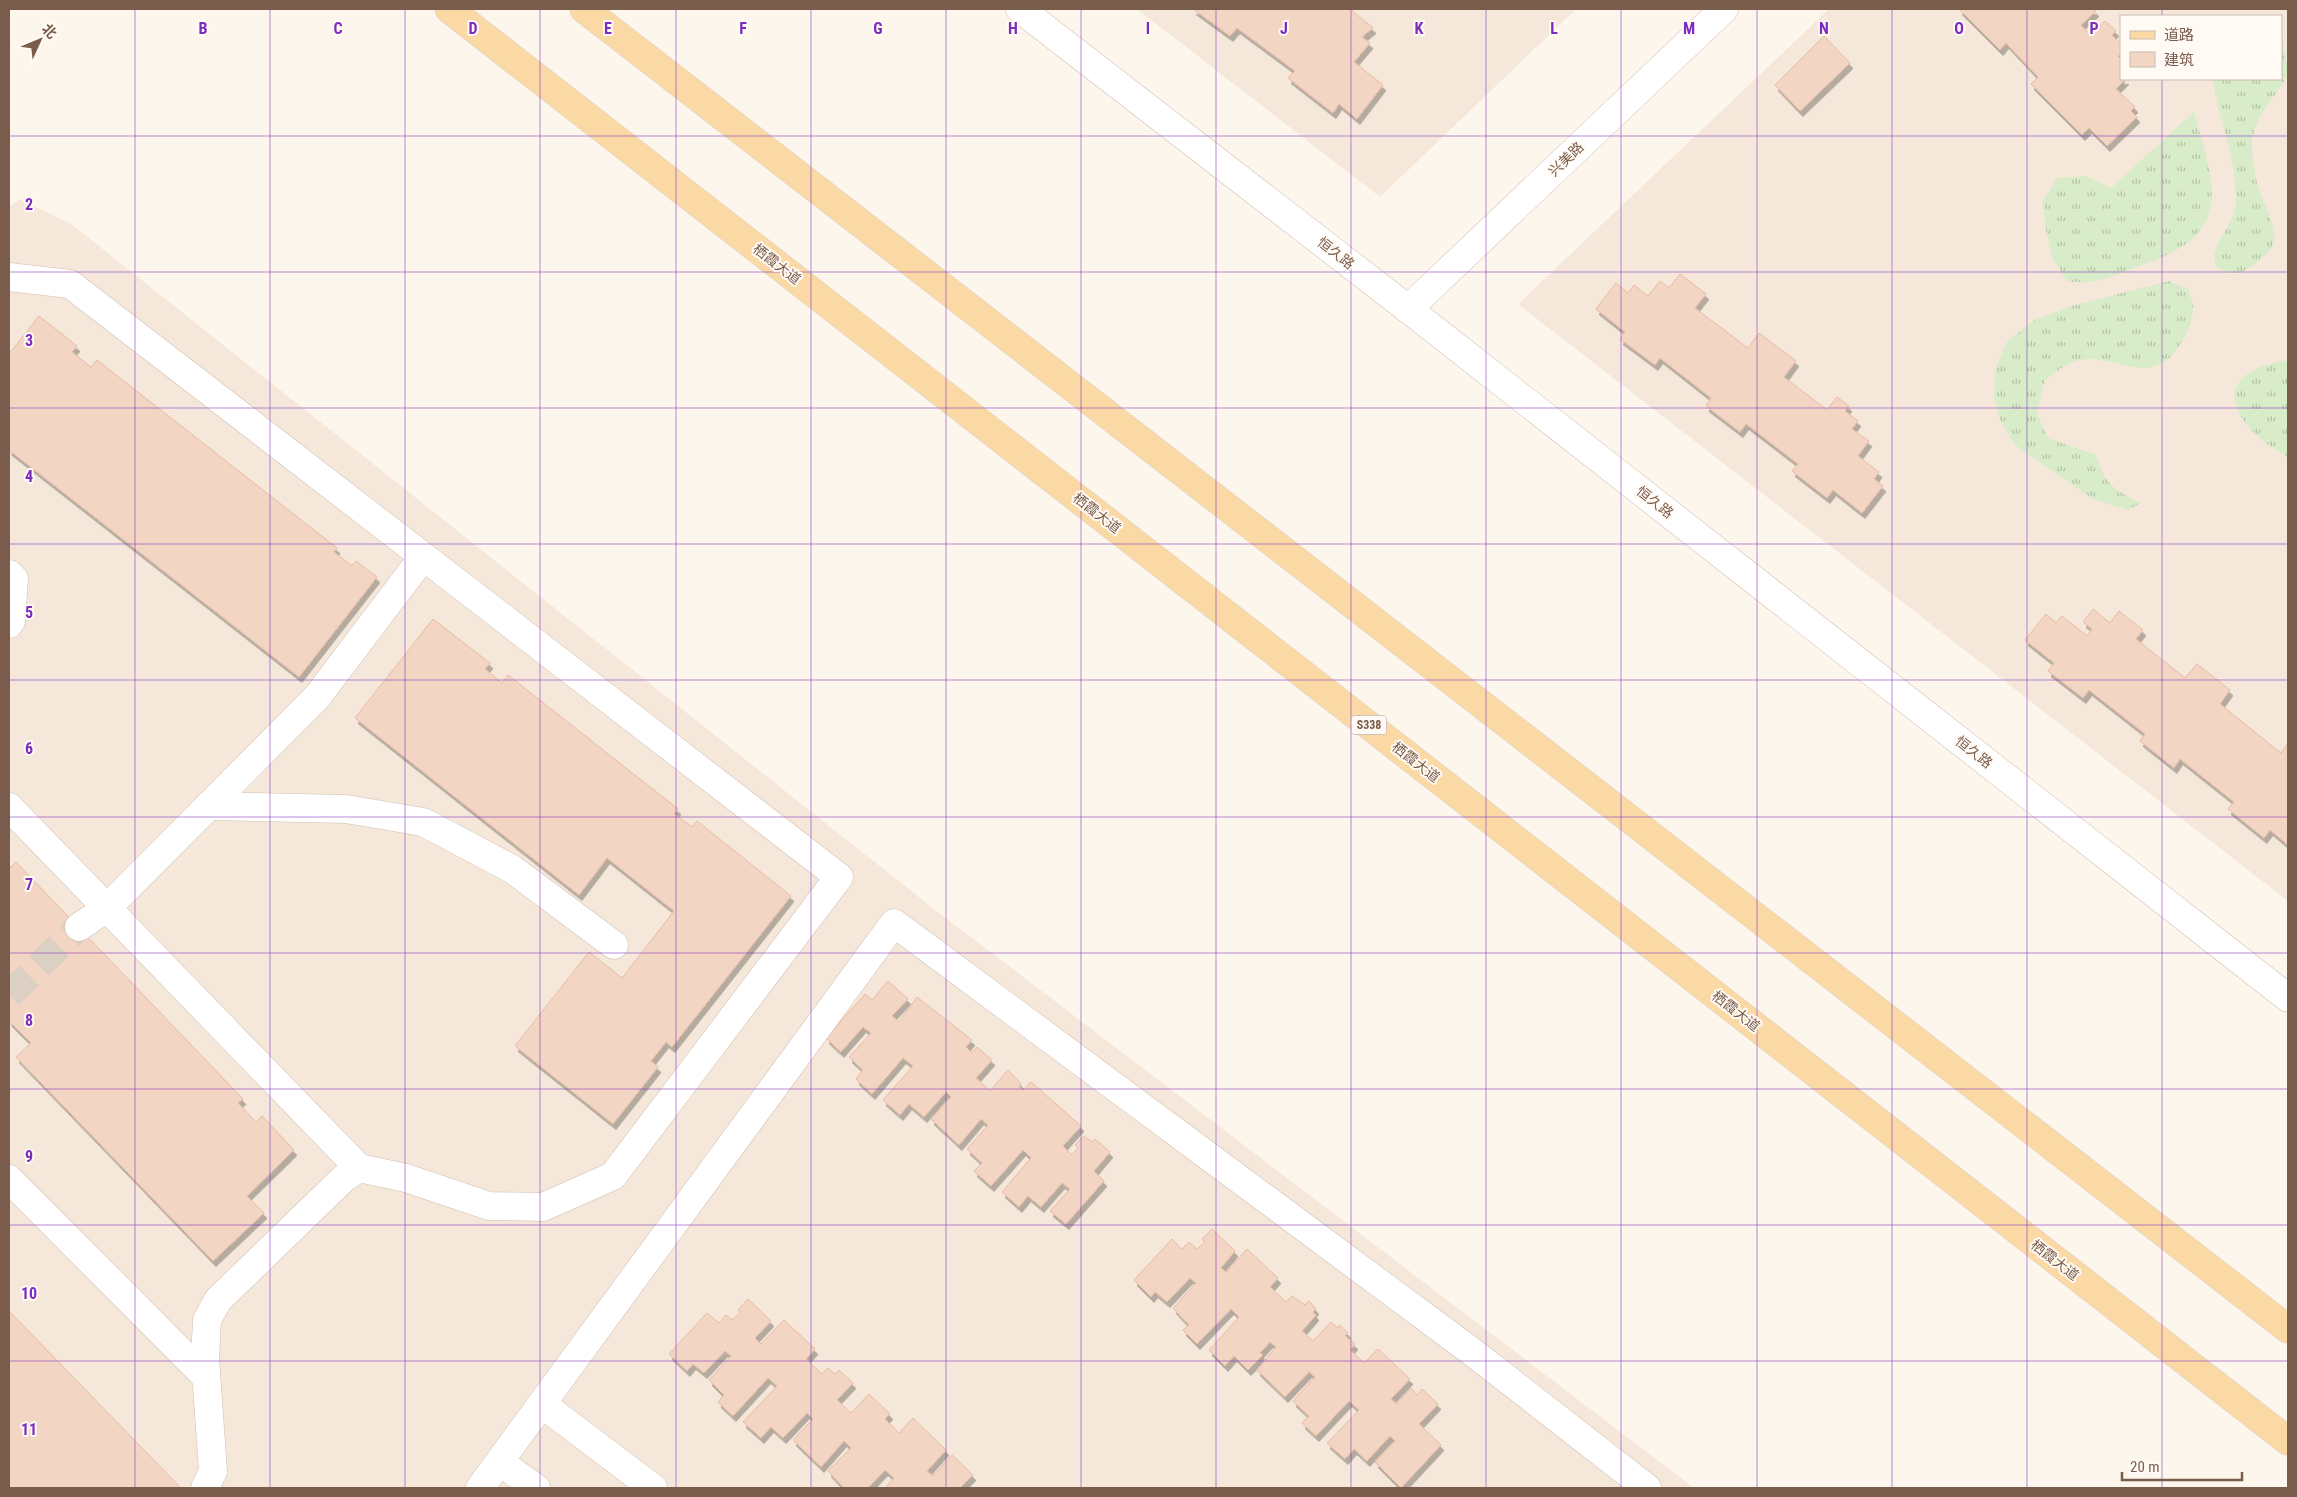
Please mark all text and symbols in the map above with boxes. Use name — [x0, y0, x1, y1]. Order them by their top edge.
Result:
north arrow — [15, 15, 65, 65]
legend — [2120, 15, 2282, 80]
text: B — [199, 19, 208, 38]
text: C — [333, 19, 343, 38]
text: D — [468, 19, 478, 38]
text: E — [604, 19, 612, 38]
text: F — [739, 19, 747, 38]
text: G — [873, 19, 883, 38]
text: H — [1008, 19, 1018, 38]
text: I — [1146, 19, 1150, 38]
text: J — [1280, 19, 1288, 38]
text: K — [1415, 19, 1424, 38]
text: L — [1550, 19, 1558, 38]
text: M — [1683, 19, 1695, 38]
text: N — [1819, 19, 1829, 38]
text: O — [1954, 19, 1964, 38]
text: P — [2089, 19, 2099, 38]
text: 北 — [39, 20, 60, 42]
text: 道路 — [2164, 26, 2194, 44]
text: 建筑 — [2164, 51, 2194, 69]
street label: 兴美路 — [1545, 139, 1587, 179]
text: 2 — [25, 195, 33, 214]
street label: 恒久路 — [1315, 234, 1357, 272]
street label: 栖霞大道 — [750, 240, 804, 288]
text: 3 — [25, 331, 33, 350]
text: 4 — [25, 467, 33, 486]
street label: 恒久路 — [1634, 483, 1676, 521]
street label: 栖霞大道 — [1070, 489, 1124, 537]
text: 5 — [25, 603, 33, 622]
road number: S338 — [1352, 716, 1386, 734]
street label: 恒久路 — [1953, 733, 1995, 771]
street label: 栖霞大道 — [1389, 738, 1443, 786]
text: 6 — [25, 739, 33, 758]
text: 7 — [25, 875, 33, 894]
street label: 栖霞大道 — [1709, 987, 1763, 1035]
text: 8 — [25, 1011, 33, 1030]
text: 9 — [25, 1147, 33, 1166]
street label: 栖霞大道 — [2028, 1236, 2082, 1284]
text: 10 — [21, 1284, 37, 1303]
text: 11 — [21, 1420, 37, 1439]
scale bar — [2122, 1450, 2242, 1482]
text: 20 m — [2130, 1458, 2160, 1476]

